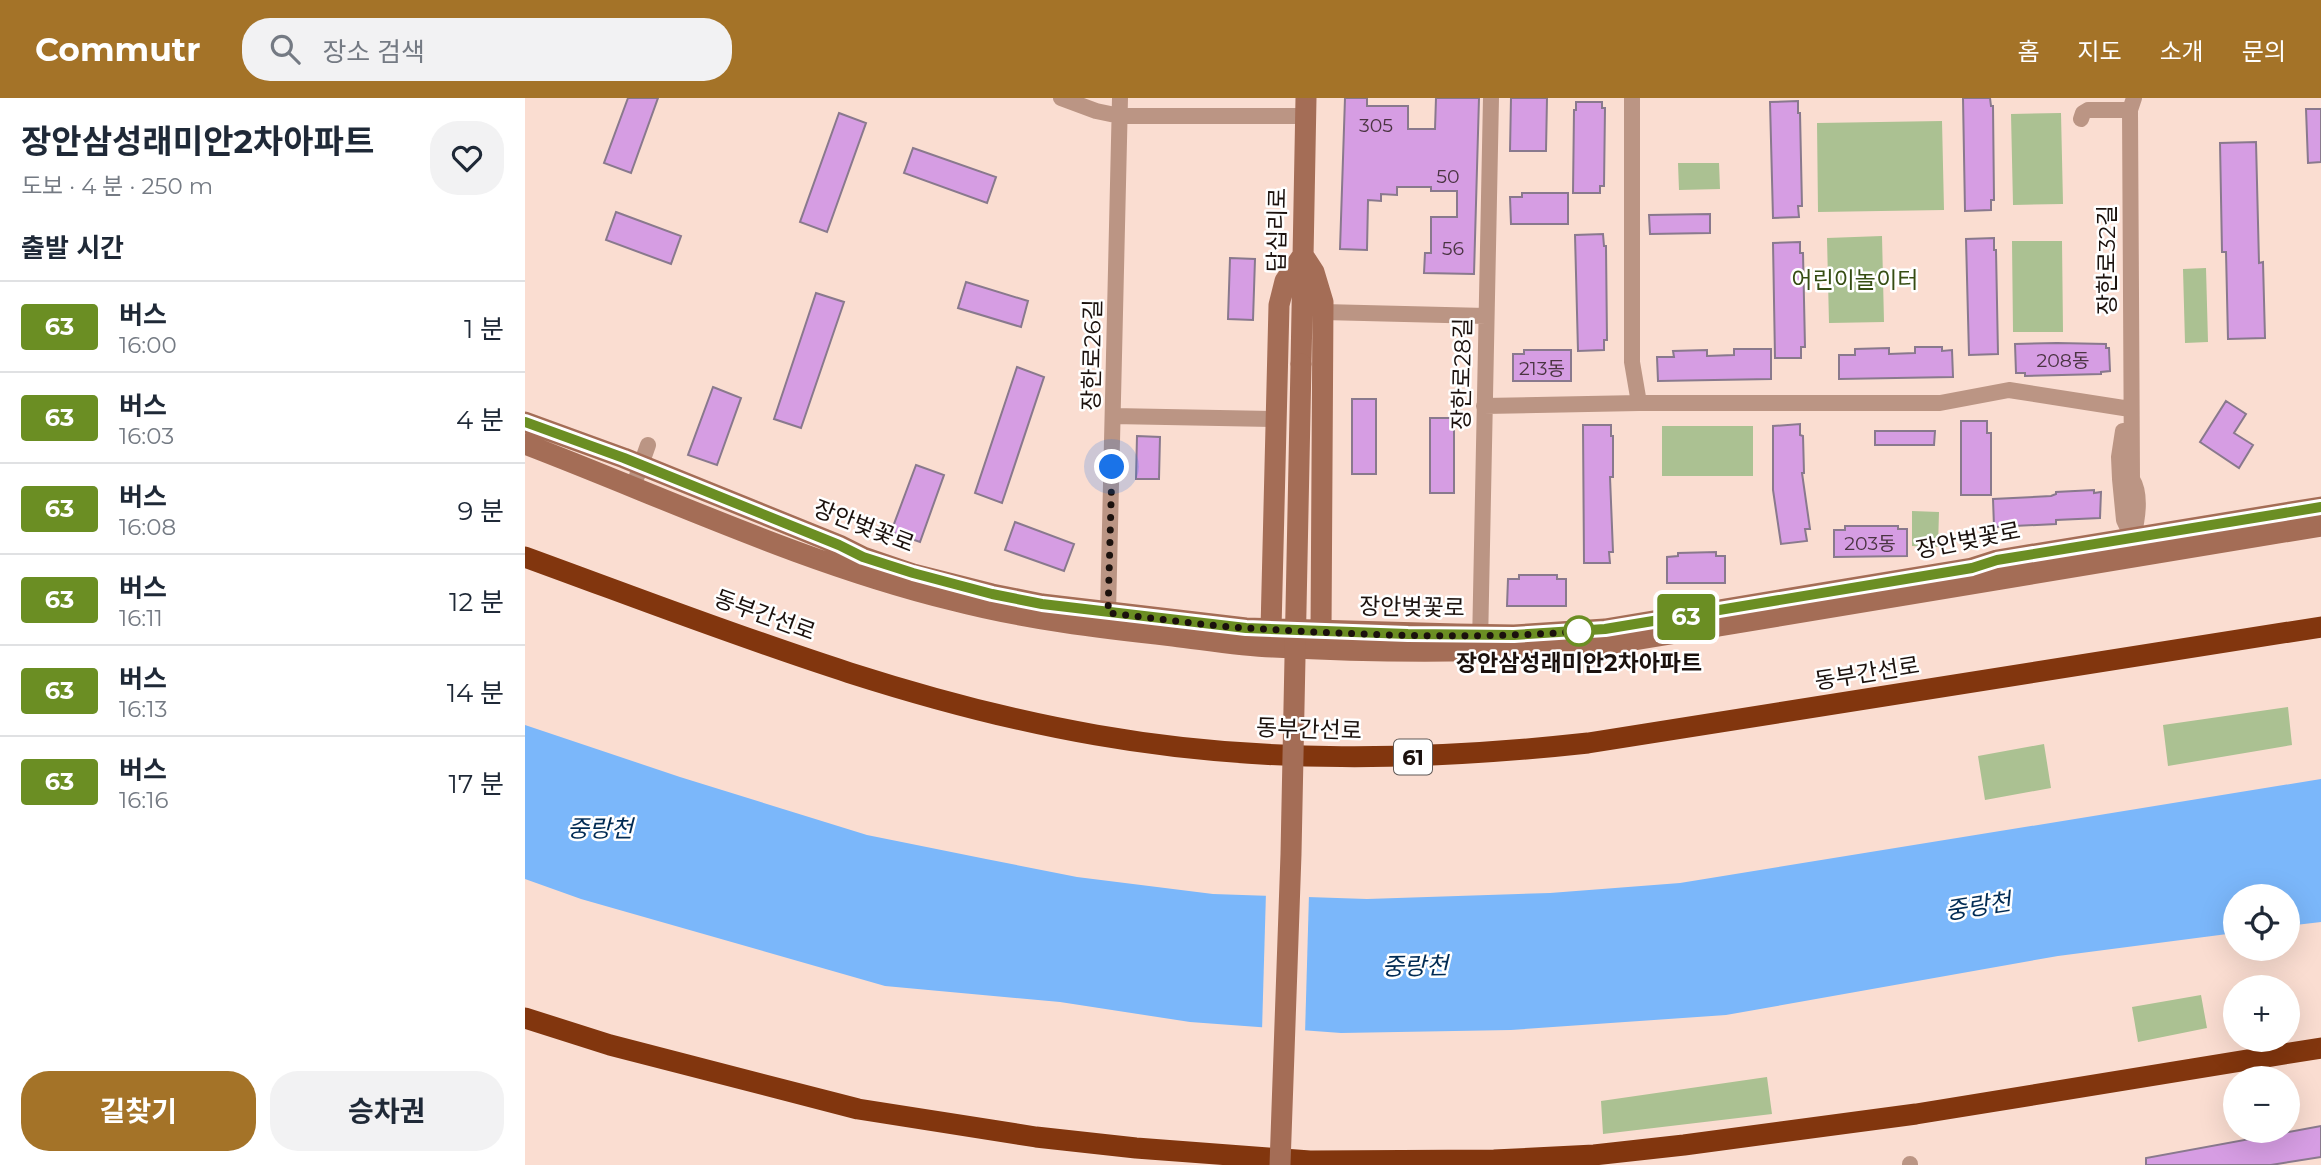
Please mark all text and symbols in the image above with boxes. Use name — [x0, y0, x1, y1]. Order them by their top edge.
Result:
search box — [242, 18, 732, 81]
text: Commutr — [35, 29, 200, 69]
icon: search — [266, 30, 304, 68]
text: 장소 검색 — [322, 36, 425, 68]
text: 홈 — [2017, 37, 2039, 66]
text: 지도 — [2077, 37, 2122, 66]
text: 소개 — [2160, 37, 2204, 66]
text: 문의 — [2242, 37, 2286, 66]
house number: 305 — [1359, 114, 1393, 137]
text: 장안삼성래미안2차아파트 — [21, 121, 374, 161]
button: heart — [430, 121, 504, 195]
house number: 50 — [1436, 165, 1460, 188]
text: 도보 · 4 분 · 250 m — [21, 172, 213, 200]
street label: 답십리로 — [1262, 187, 1292, 273]
street label: 장한로32길 — [2093, 205, 2121, 315]
text: 출발 시간 — [21, 232, 124, 264]
house number: 56 — [1442, 237, 1464, 260]
park label: 어린이놀이터 — [1792, 266, 1918, 294]
text: 버스 — [119, 299, 167, 331]
street label: 장한로26길 — [1077, 299, 1107, 411]
text: 63 — [45, 312, 74, 341]
text: 1 분 — [464, 313, 504, 345]
street label: 장한로28길 — [1447, 318, 1477, 430]
text: 16:00 — [119, 331, 177, 359]
house number: 208동 — [2037, 349, 2089, 372]
house number: 213동 — [1519, 357, 1565, 380]
text: 버스 — [119, 390, 167, 422]
text: 63 — [45, 403, 74, 432]
text: 4 분 — [456, 404, 504, 436]
text: 16:03 — [119, 422, 174, 450]
your location — [1094, 449, 1129, 484]
text: 버스 — [119, 481, 167, 513]
text: 63 — [45, 494, 74, 523]
street label: 장안벚꽃로 — [810, 494, 918, 558]
text: 9 분 — [457, 495, 504, 527]
text: 16:08 — [119, 513, 176, 541]
street label: 장안벚꽃로 — [1913, 516, 2023, 564]
house number: 203동 — [1844, 532, 1896, 555]
text: 버스 — [119, 572, 167, 604]
street label: 동부간선로 — [710, 584, 820, 646]
text: 63 — [45, 585, 74, 614]
text: 12 분 — [449, 586, 504, 618]
street label: 장안벚꽃로 — [1359, 592, 1465, 622]
line badge: 63 — [1655, 594, 1717, 640]
text: 63 — [1671, 602, 1701, 631]
text: 16:11 — [119, 604, 163, 632]
marker: 장안삼성래미안2차아파트 — [1564, 616, 1594, 646]
place label: 장안삼성래미안2차아파트 — [1456, 649, 1702, 677]
street label: 동부간선로 — [1813, 651, 1921, 695]
text: 버스 — [119, 663, 167, 695]
text: 63 — [45, 676, 74, 705]
text: 14 분 — [447, 677, 504, 709]
text: 16:13 — [119, 695, 167, 723]
street label: 동부간선로 — [1256, 713, 1362, 745]
road number: 61 — [1394, 740, 1432, 774]
text: 버스 — [119, 754, 167, 786]
text: 63 — [45, 767, 74, 796]
text: 17 분 — [449, 768, 504, 800]
text: 16:16 — [119, 786, 169, 814]
water label: 중랑천 — [567, 814, 636, 843]
map controls — [2223, 884, 2300, 1143]
button: locate — [2223, 884, 2300, 961]
water label: 중랑천 — [1943, 886, 2016, 926]
water label: 중랑천 — [1382, 951, 1451, 981]
button: + — [2223, 975, 2300, 1052]
button: − — [2223, 1066, 2300, 1143]
button: 길찾기 — [21, 1071, 256, 1151]
button: 승차권 — [270, 1071, 504, 1151]

